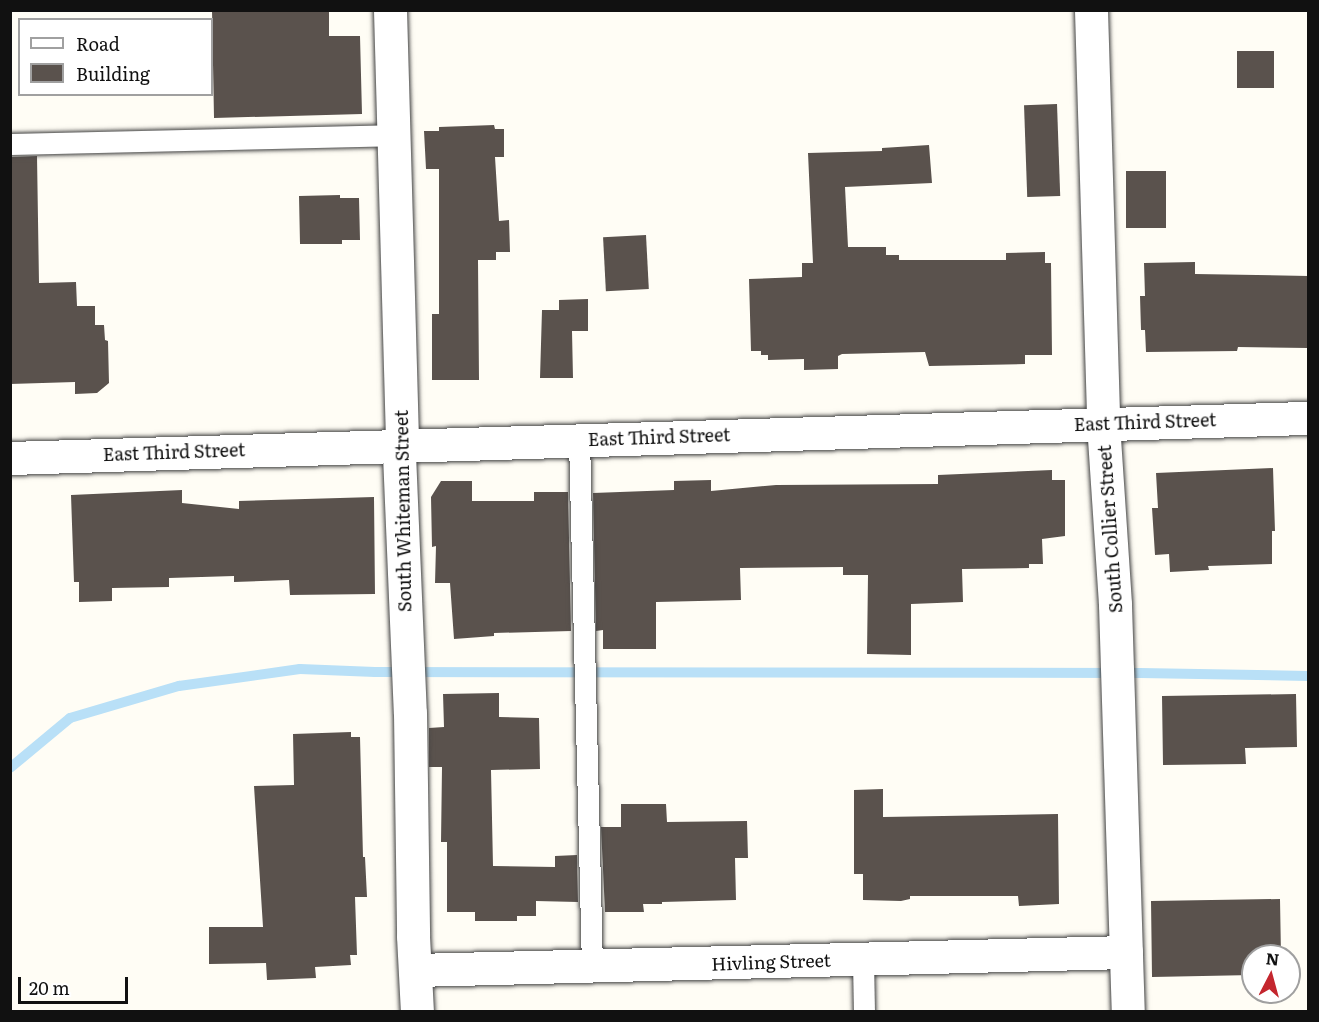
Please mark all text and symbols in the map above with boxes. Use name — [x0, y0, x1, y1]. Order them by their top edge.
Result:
legend — [18, 18, 213, 96]
text: Road — [76, 30, 120, 57]
text: Building — [76, 60, 150, 87]
street label: East Third Street — [1073, 409, 1217, 435]
street label: South Whiteman Street — [390, 410, 416, 612]
street label: East Third Street — [587, 424, 731, 450]
street label: East Third Street — [102, 439, 246, 465]
street label: South Collier Street — [1093, 444, 1127, 614]
north arrow — [1241, 944, 1301, 1004]
text: N — [1265, 945, 1281, 971]
street label: Hivling Street — [711, 949, 831, 975]
scale bar — [21, 965, 130, 1003]
text: 20 m — [29, 974, 70, 1001]

